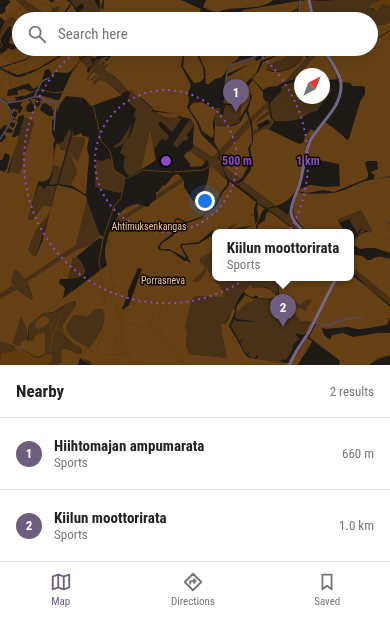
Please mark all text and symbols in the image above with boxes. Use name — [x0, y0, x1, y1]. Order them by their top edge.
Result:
search box — [12, 12, 378, 56]
icon: search — [26, 23, 48, 45]
text: Search here — [58, 25, 128, 43]
north arrow — [294, 68, 330, 104]
pin: 1 — [223, 79, 249, 112]
centre of rings — [159, 154, 173, 168]
text: 500 m — [222, 154, 252, 168]
text: 1 km — [296, 154, 320, 168]
your location — [195, 191, 215, 211]
park label: Ahtimuksenkangas — [111, 221, 187, 232]
popup — [212, 229, 354, 281]
text: Kiilun moottorirata — [227, 239, 339, 257]
text: Sports — [227, 257, 260, 272]
park label: Porrasneva — [141, 275, 185, 286]
pin: 2 — [270, 294, 296, 327]
text: Nearby — [16, 381, 64, 401]
text: 2 results — [330, 384, 374, 399]
text: Hiihtomajan ampumarata — [54, 437, 204, 455]
text: 1 — [26, 446, 32, 461]
text: 660 m — [342, 446, 374, 461]
text: Sports — [54, 455, 88, 470]
text: Kiilun moottorirata — [54, 509, 167, 527]
text: 2 — [26, 518, 32, 533]
text: 1.0 km — [339, 518, 374, 533]
text: Sports — [54, 527, 88, 542]
tab: Map — [50, 571, 72, 608]
tab: Directions — [171, 571, 215, 608]
tab: Saved — [314, 571, 340, 608]

